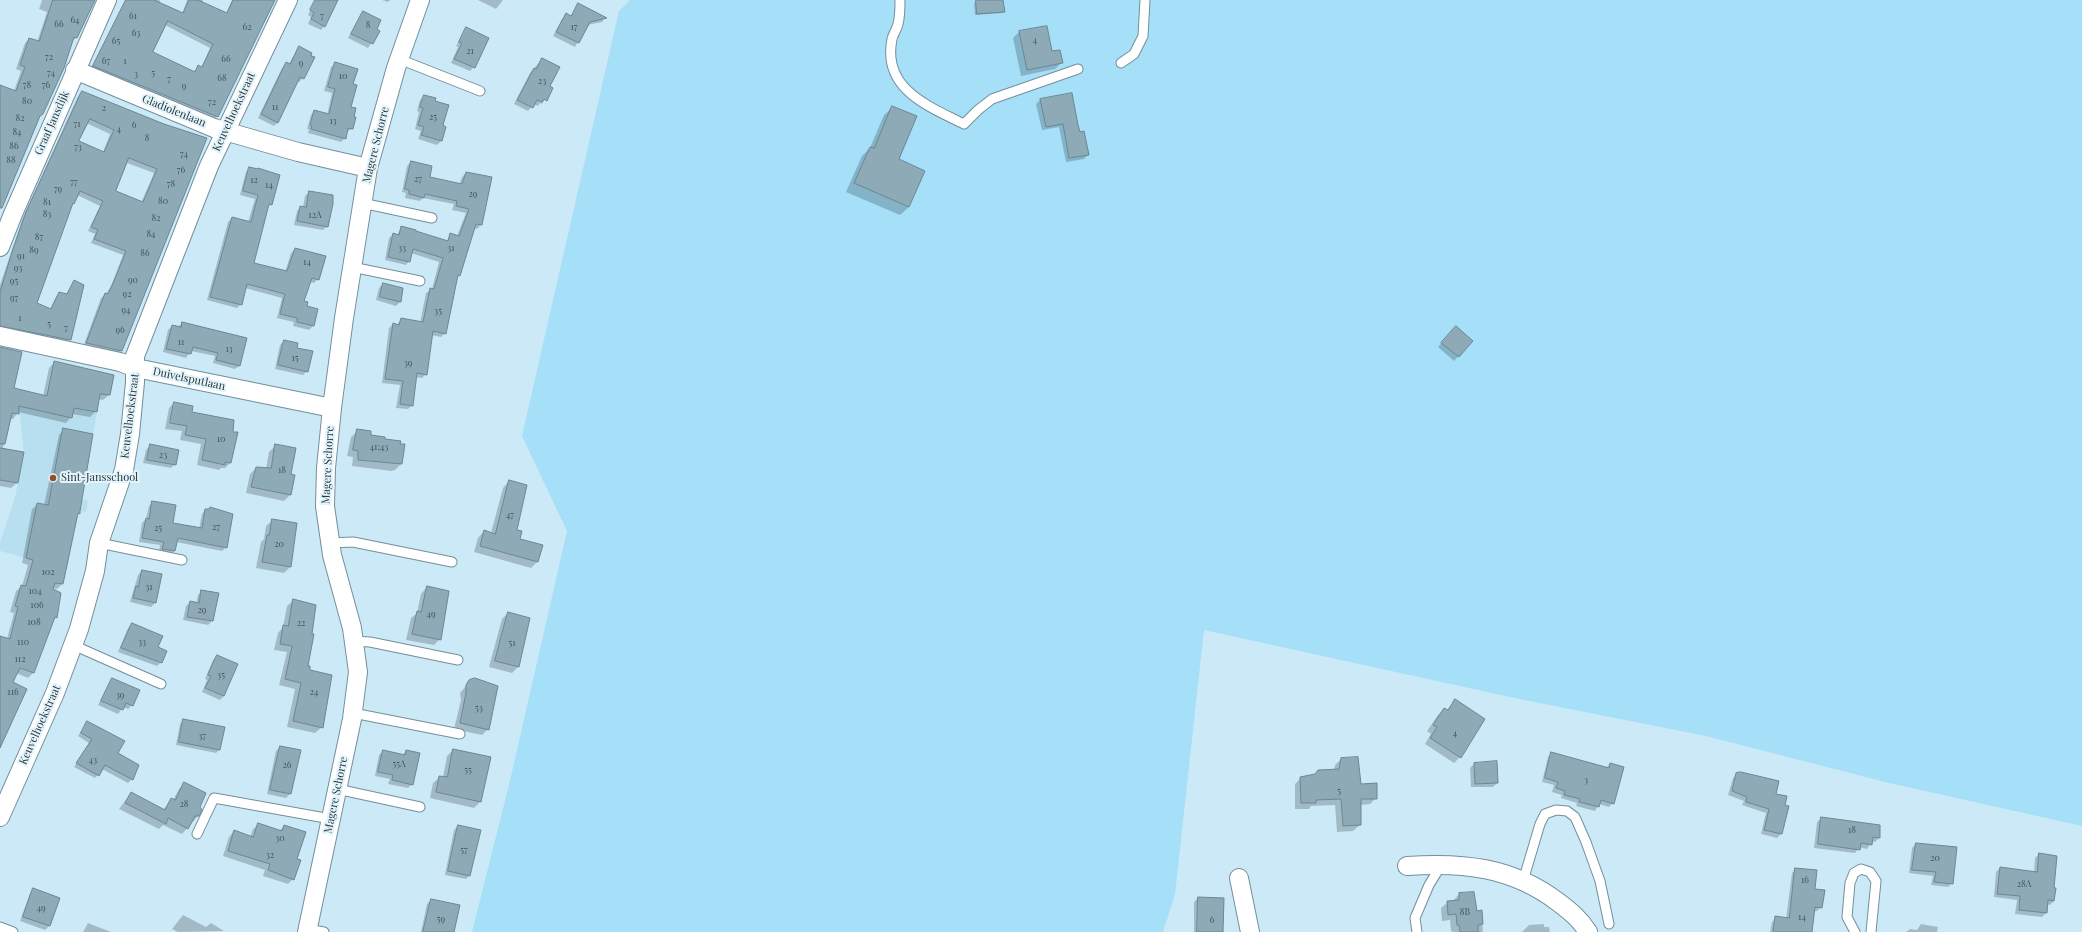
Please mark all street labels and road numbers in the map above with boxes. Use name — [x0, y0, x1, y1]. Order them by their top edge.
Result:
street label: Keuvelhoekstraat — [210, 70, 258, 154]
street label: Graaf Jansdijk — [32, 89, 72, 157]
street label: Gladiolenlaan — [140, 92, 208, 130]
street label: Magere Schorre — [360, 105, 392, 185]
street label: Duivelsputlaan — [152, 365, 226, 393]
street label: Keuvelhoekstraat — [118, 373, 142, 459]
street label: Magere Schorre — [319, 426, 337, 504]
street label: Keuvelhoekstraat — [17, 683, 63, 767]
street label: Magere Schorre — [321, 755, 351, 835]

